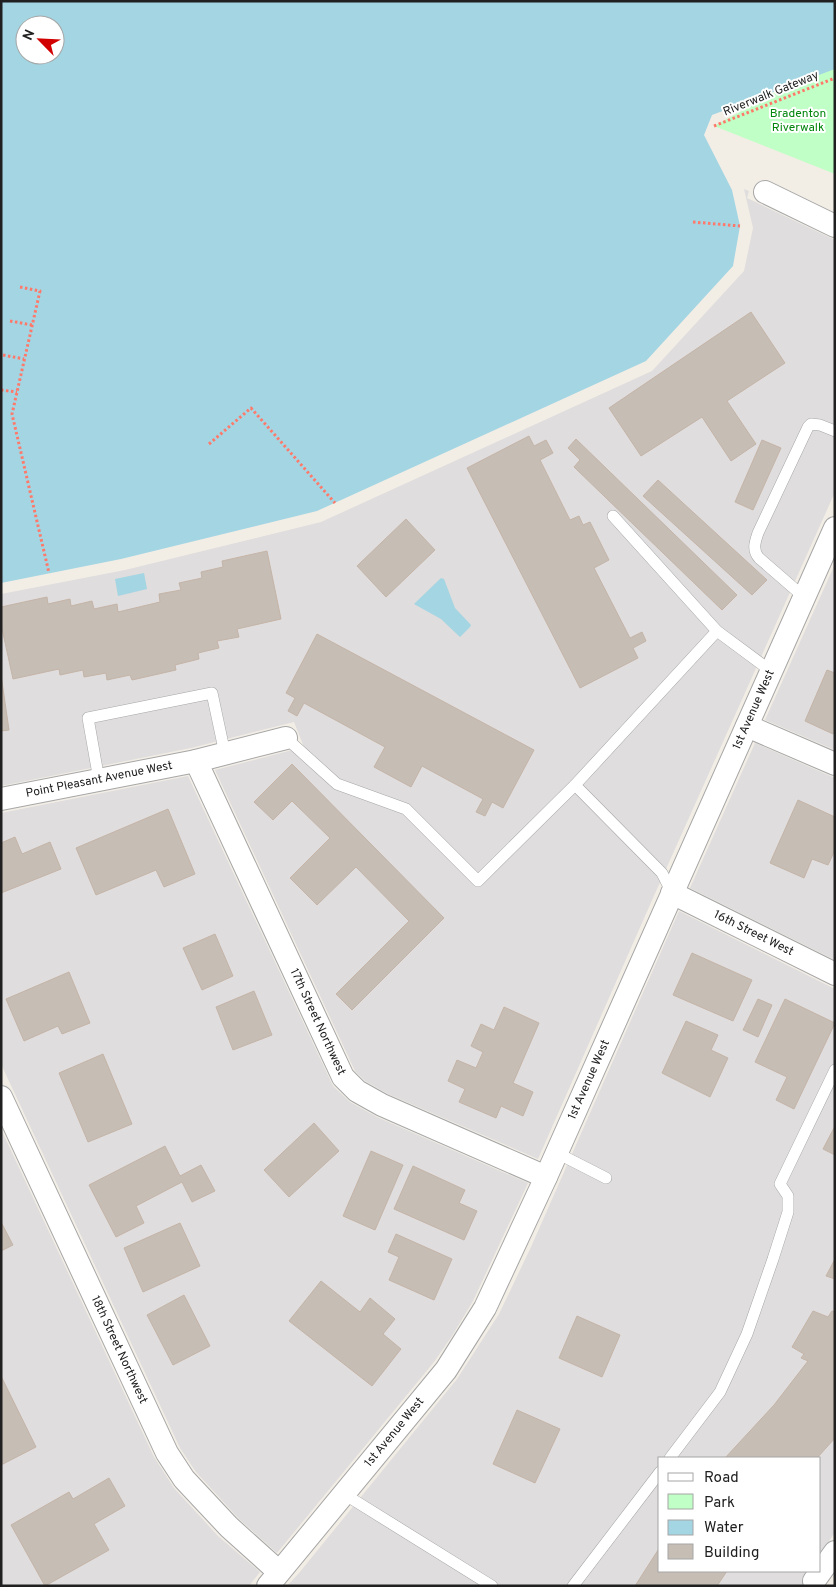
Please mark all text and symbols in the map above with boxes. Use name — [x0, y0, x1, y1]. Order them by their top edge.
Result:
north arrow — [15, 15, 65, 65]
text: N — [20, 27, 39, 43]
street label: Riverwalk Gateway — [721, 68, 821, 120]
park label: Bradenton Riverwalk — [770, 106, 826, 136]
street label: 1st Avenue West — [729, 667, 779, 752]
street label: Point Pleasant Avenue West — [24, 758, 174, 802]
street label: 16th Street West — [711, 907, 796, 960]
street label: 17th Street Northwest — [286, 966, 349, 1078]
street label: 1st Avenue West — [565, 1037, 614, 1122]
street label: 18th Street Northwest — [87, 1293, 151, 1406]
street label: 1st Avenue West — [361, 1394, 428, 1471]
legend — [658, 1457, 821, 1572]
text: Road — [704, 1469, 739, 1488]
text: Park — [704, 1494, 735, 1513]
text: Water — [704, 1519, 744, 1538]
text: Building — [704, 1544, 759, 1563]

